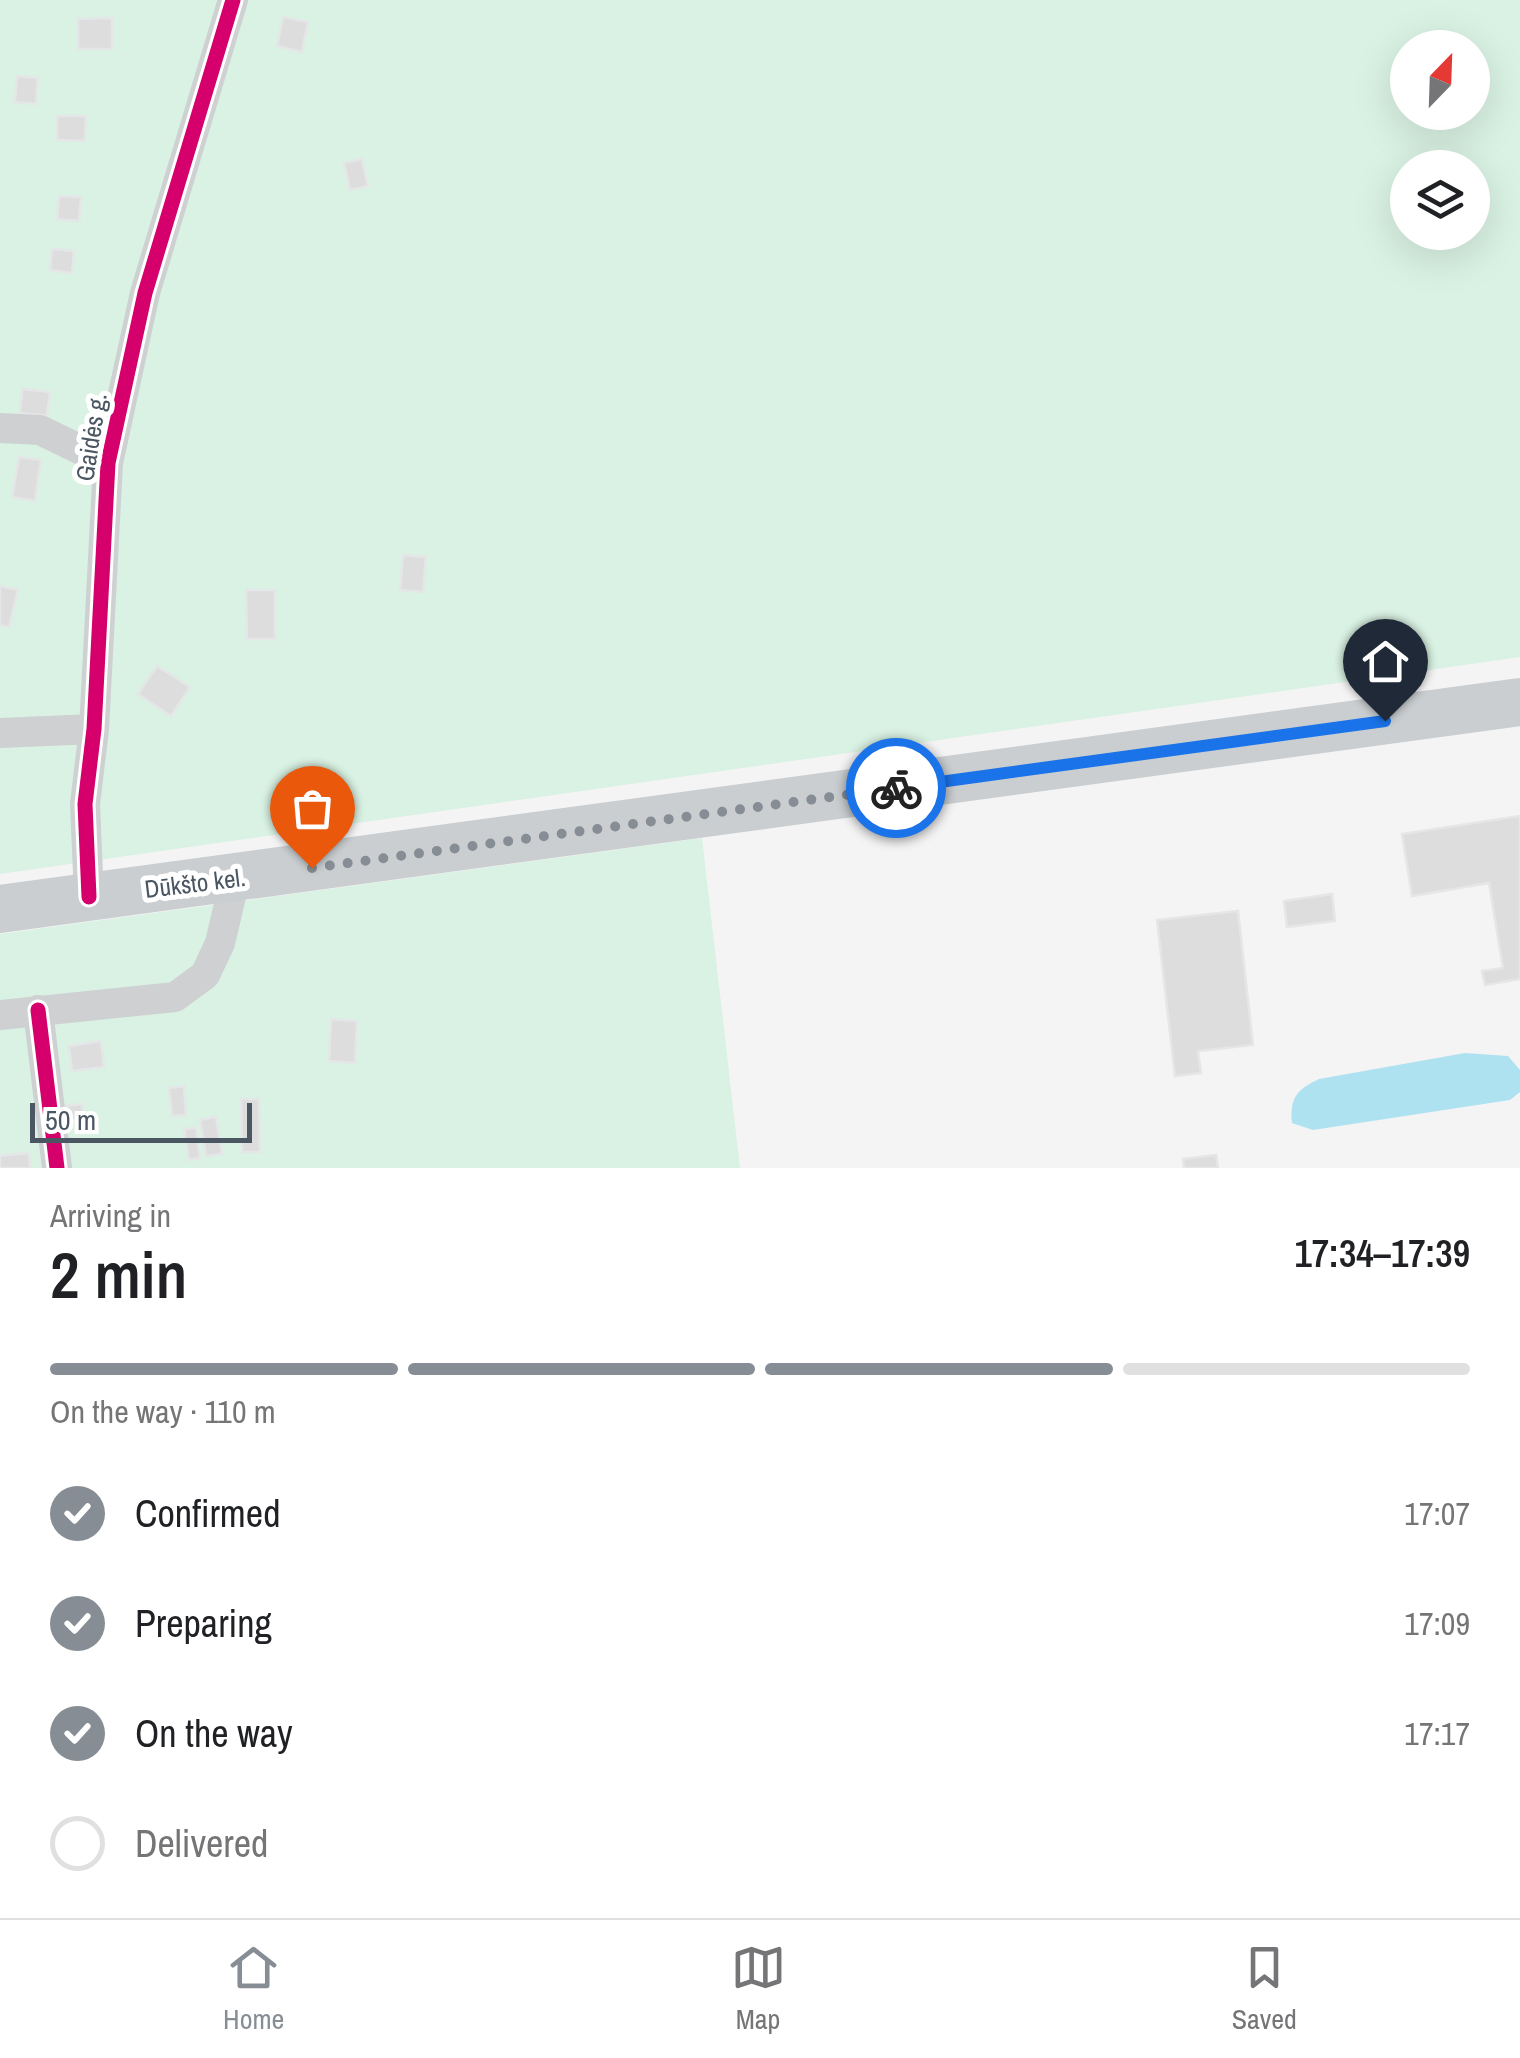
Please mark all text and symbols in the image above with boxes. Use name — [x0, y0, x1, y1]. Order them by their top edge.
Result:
north arrow — [1390, 30, 1490, 130]
map controls — [1390, 30, 1490, 250]
button: layers — [1390, 150, 1490, 250]
street label: Gaidės g. — [67, 390, 115, 484]
pin — [1343, 619, 1428, 722]
icon: home — [1358, 634, 1413, 689]
courier — [846, 738, 946, 838]
icon: bike — [869, 761, 924, 816]
pin — [270, 766, 355, 869]
icon: bag — [285, 781, 340, 836]
street label: Dūkšto kel. — [143, 860, 247, 906]
scale bar — [30, 1098, 252, 1142]
text: 50 m — [45, 1101, 96, 1139]
text: Arriving in — [50, 1194, 171, 1237]
text: 17:34–17:39 — [1294, 1228, 1470, 1279]
text: 2 min — [50, 1231, 187, 1318]
text: On the way · 110 m — [50, 1390, 276, 1433]
icon: check — [50, 1486, 105, 1541]
text: Confirmed — [135, 1488, 280, 1539]
text: 17:07 — [1404, 1492, 1470, 1535]
icon: check — [50, 1596, 105, 1651]
text: Preparing — [135, 1598, 272, 1649]
text: 17:09 — [1404, 1602, 1470, 1645]
icon: check — [50, 1706, 105, 1761]
text: On the way — [135, 1708, 293, 1759]
text: 17:17 — [1404, 1712, 1470, 1755]
text: Delivered — [135, 1818, 268, 1869]
tab: Home — [223, 1940, 284, 2038]
tab: Map — [731, 1940, 786, 2038]
tab: Saved — [1232, 1940, 1297, 2038]

